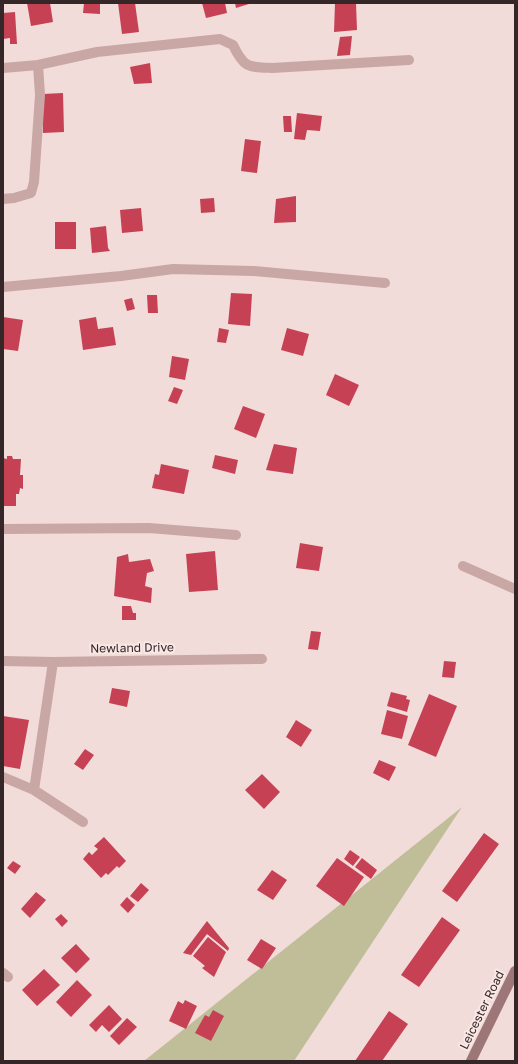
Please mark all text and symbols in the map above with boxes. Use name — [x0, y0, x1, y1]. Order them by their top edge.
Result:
street label: Newland Drive — [90, 639, 174, 656]
street label: Leicester Road — [456, 968, 507, 1052]

